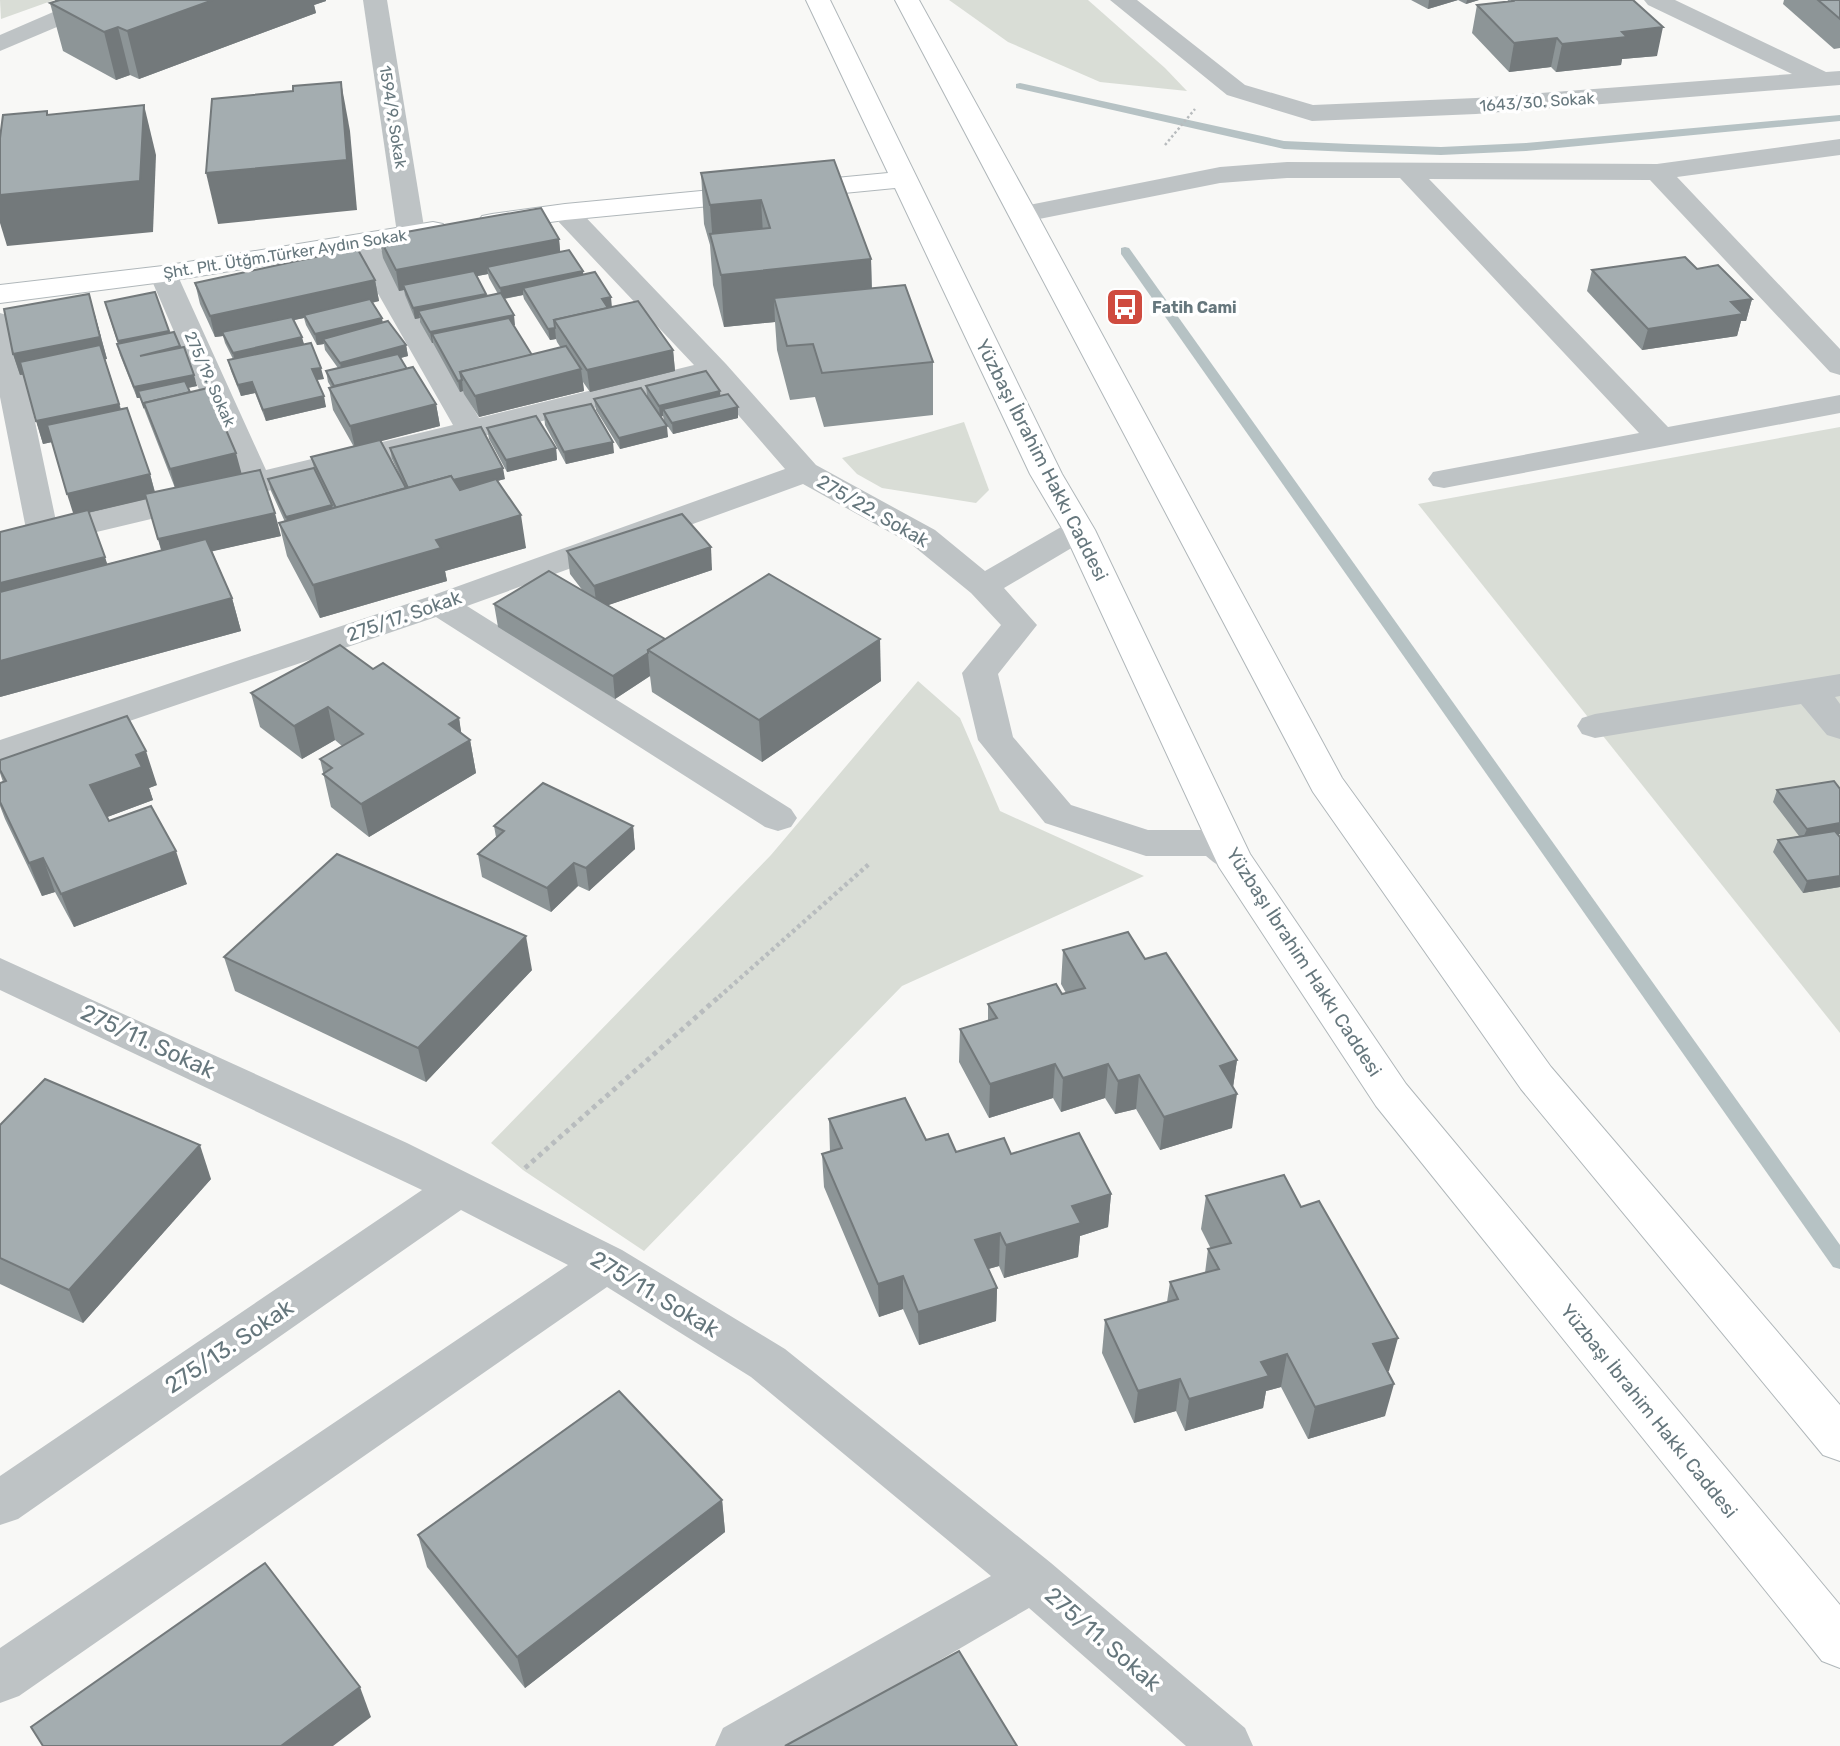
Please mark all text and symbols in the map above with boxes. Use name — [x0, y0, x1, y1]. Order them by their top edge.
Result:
street label: 1594/9. Sokak — [375, 64, 411, 171]
street label: 1643/30. Sokak — [1479, 88, 1596, 116]
street label: Şht. Plt. Ütğm.Türker Aydın Sokak — [162, 225, 409, 283]
bus stop icon: Fatih Cami — [1104, 286, 1146, 328]
place label: Fatih Cami — [1152, 298, 1237, 317]
street label: 275/19. Sokak — [181, 328, 240, 430]
street label: Yüzbaşı İbrahim Hakkı Caddesi — [971, 335, 1113, 585]
street label: 275/22. Sokak — [813, 470, 933, 552]
street label: 275/17. Sokak — [344, 586, 465, 646]
street label: Yüzbaşı İbrahim Hakkı Caddesi — [1221, 843, 1387, 1081]
street label: 275/11. Sokak — [77, 998, 220, 1084]
street label: 275/11. Sokak — [586, 1245, 724, 1343]
street label: 275/13. Sokak — [160, 1293, 299, 1399]
street label: Yüzbaşı İbrahim Hakkı Caddesi — [1556, 1300, 1742, 1522]
street label: 275/11. Sokak — [1039, 1581, 1167, 1697]

